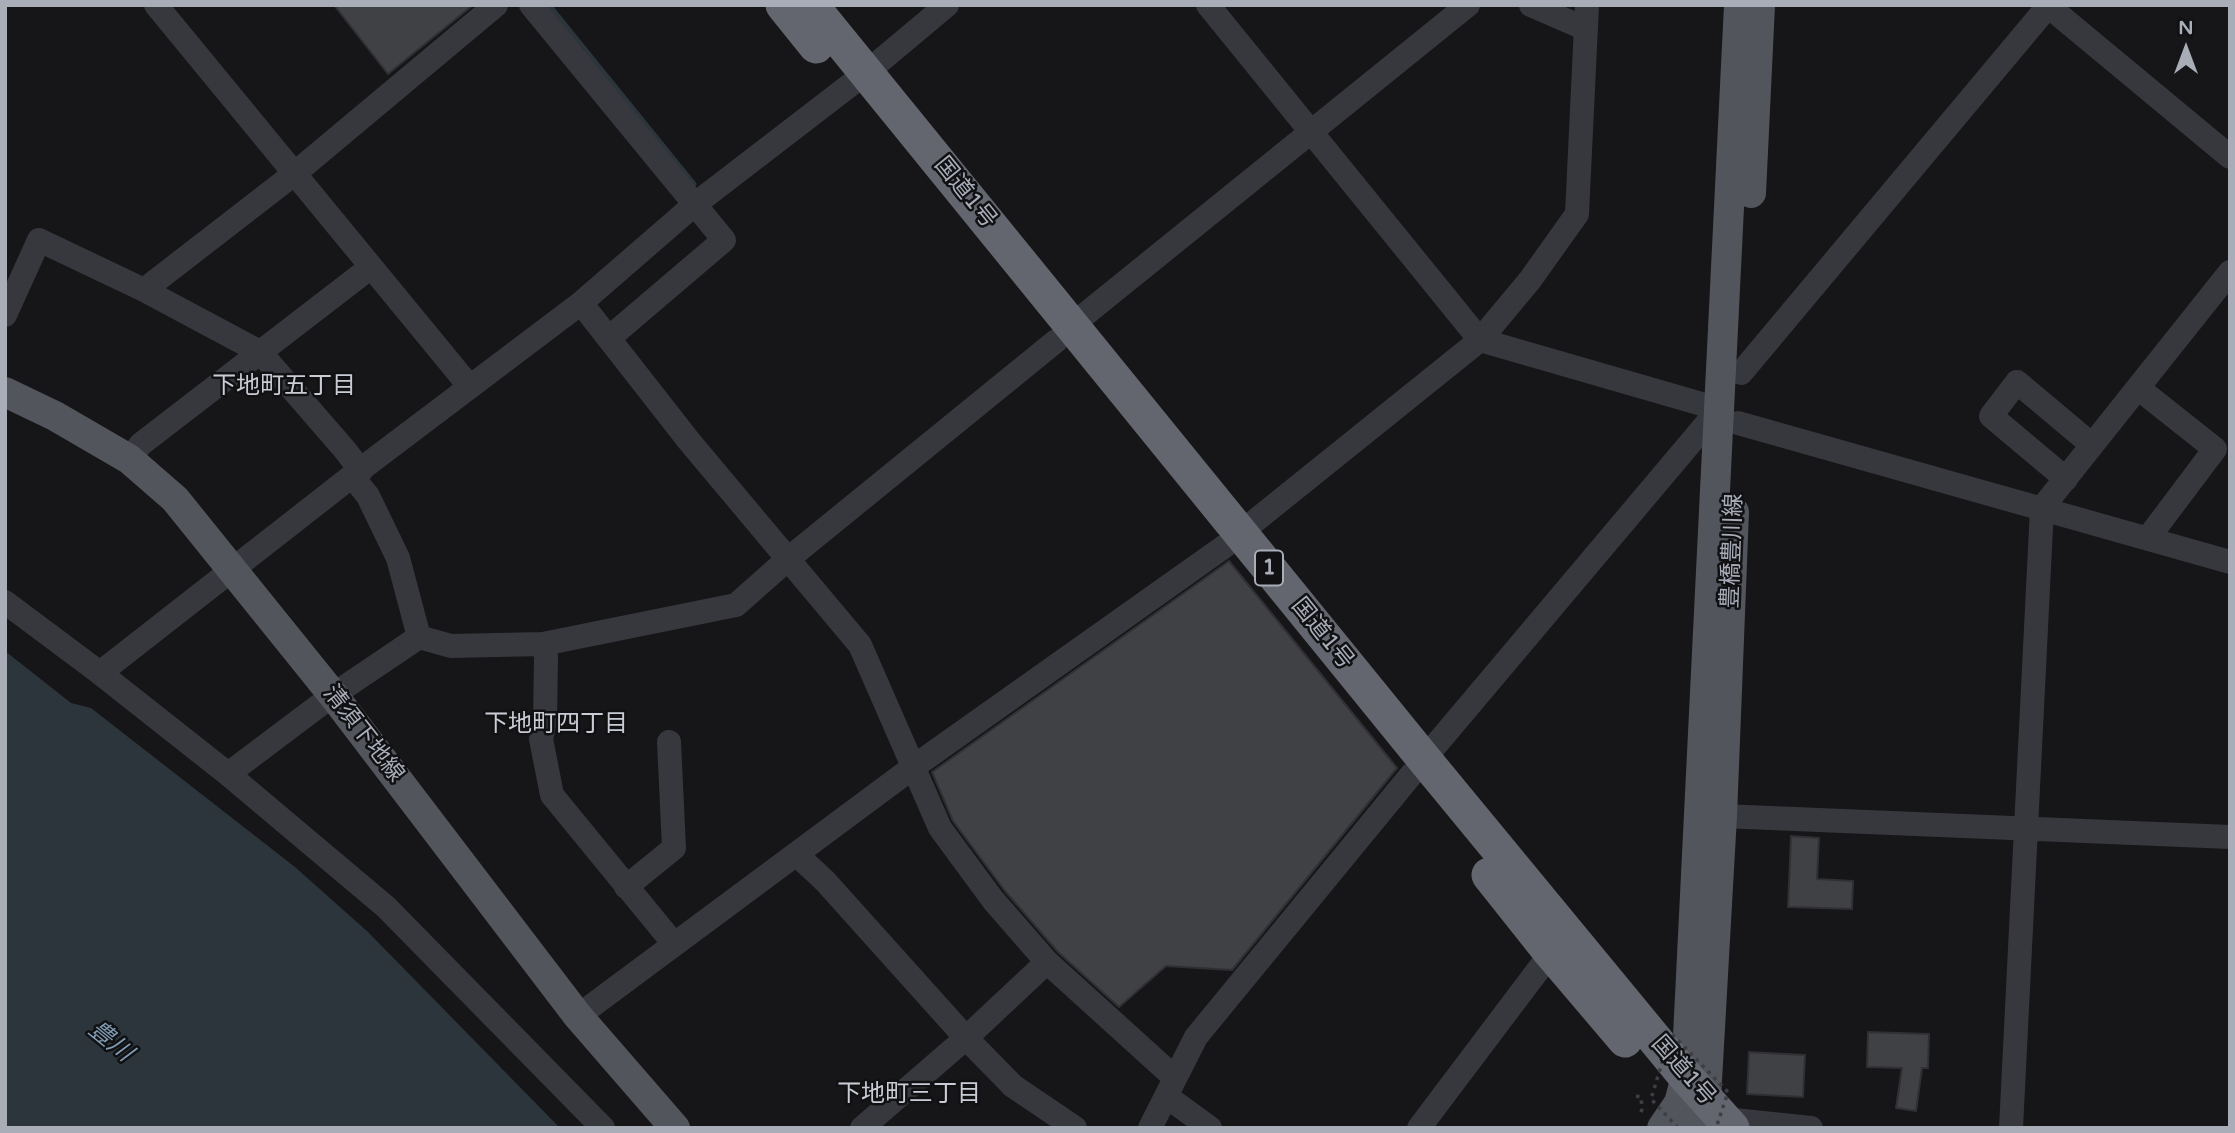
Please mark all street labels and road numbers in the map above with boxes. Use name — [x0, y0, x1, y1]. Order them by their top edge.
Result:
street label: 国道1号 — [928, 152, 1002, 234]
street label: 豊橋豊川線 — [1717, 493, 1749, 609]
road number: 1 — [1255, 550, 1283, 586]
street label: 国道1号 — [1285, 593, 1359, 675]
street label: 清須下地線 — [317, 680, 409, 788]
street label: 国道1号 — [1645, 1030, 1721, 1112]

